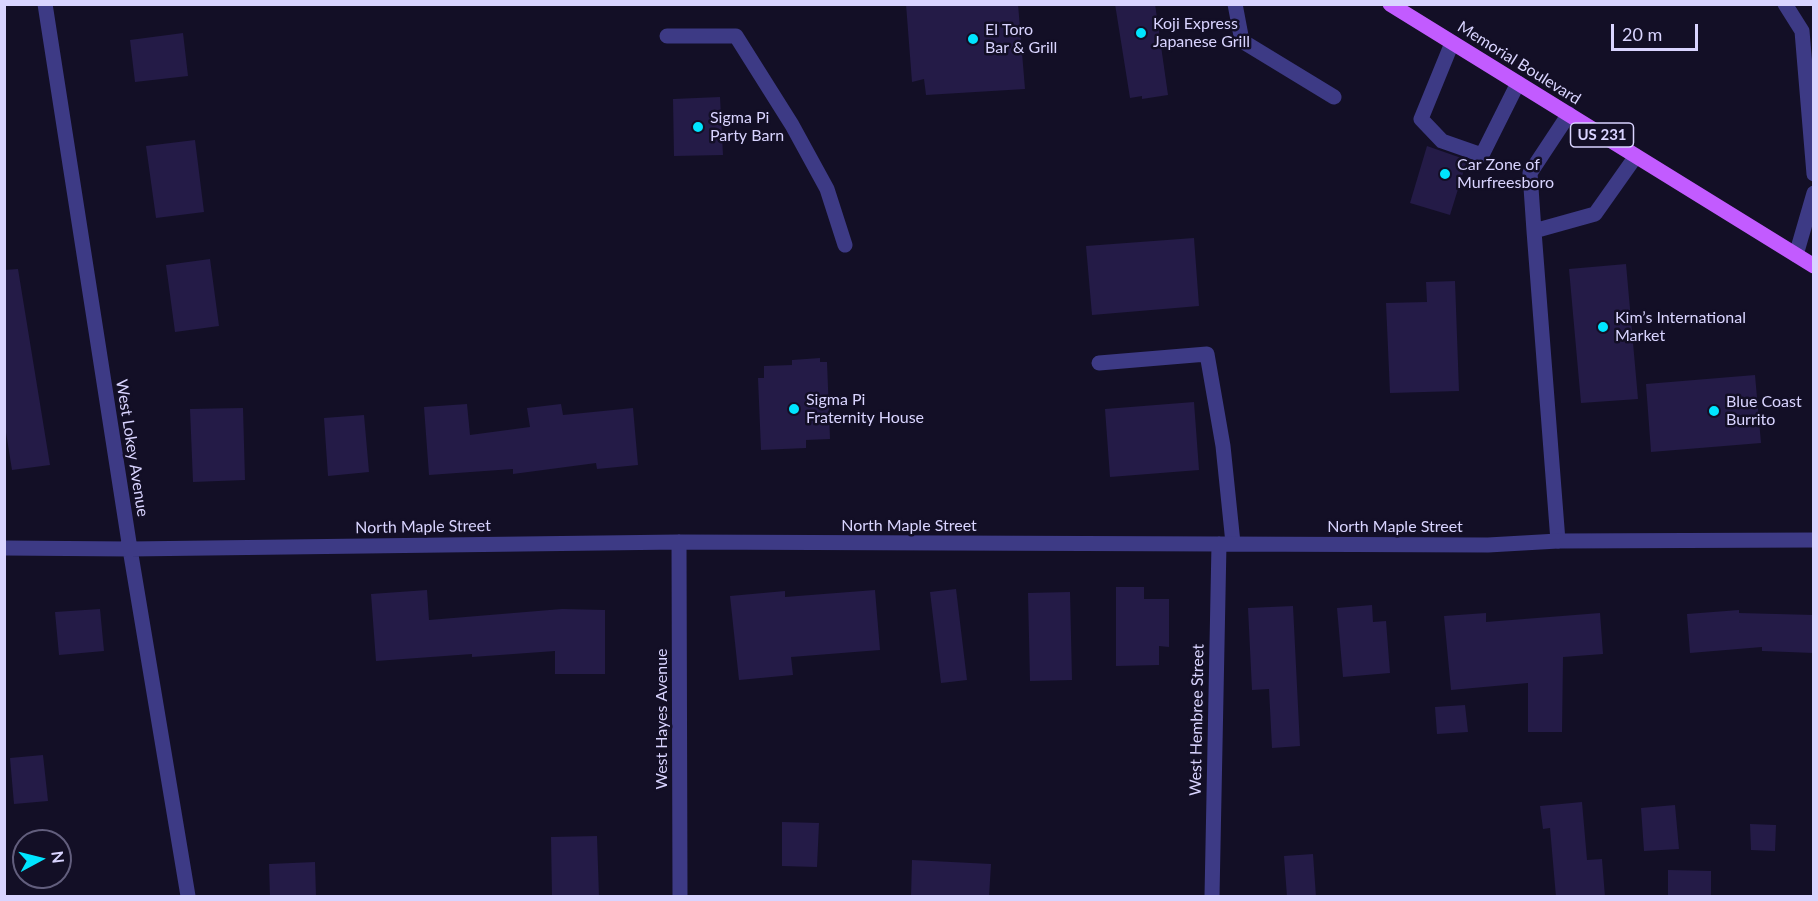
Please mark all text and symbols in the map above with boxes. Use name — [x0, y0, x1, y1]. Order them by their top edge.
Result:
scale bar — [1614, 12, 1701, 50]
place label: Koji Express Japanese Grill — [1153, 14, 1250, 52]
street label: Memorial Boulevard — [1454, 17, 1584, 109]
place label: El Toro Bar & Grill — [985, 20, 1057, 58]
text: 20 m — [1622, 23, 1662, 45]
marker: Koji Express Japanese Grill — [1134, 26, 1148, 40]
marker: El Toro Bar & Grill — [966, 32, 980, 46]
place label: Sigma Pi Party Barn — [710, 108, 784, 146]
marker: Sigma Pi Party Barn — [691, 120, 705, 134]
road number: US 231 — [1570, 123, 1634, 147]
place label: Car Zone of Murfreesboro — [1457, 155, 1554, 193]
marker: Car Zone of Murfreesboro — [1438, 167, 1452, 181]
place label: Kim’s International Market — [1615, 308, 1746, 346]
marker: Kim’s International Market — [1596, 320, 1610, 334]
street label: West Lokey Avenue — [112, 378, 152, 518]
place label: Sigma Pi Fraternity House — [806, 390, 924, 428]
place label: Blue Coast Burrito — [1726, 392, 1802, 430]
marker: Sigma Pi Fraternity House — [787, 402, 801, 416]
marker: Blue Coast Burrito — [1707, 404, 1721, 418]
street label: North Maple Street — [355, 516, 491, 538]
street label: North Maple Street — [841, 516, 977, 536]
street label: North Maple Street — [1327, 517, 1463, 537]
street label: West Hembree Street — [1186, 644, 1208, 796]
street label: West Hayes Avenue — [652, 648, 672, 790]
north arrow — [12, 829, 72, 889]
text: N — [48, 850, 69, 864]

